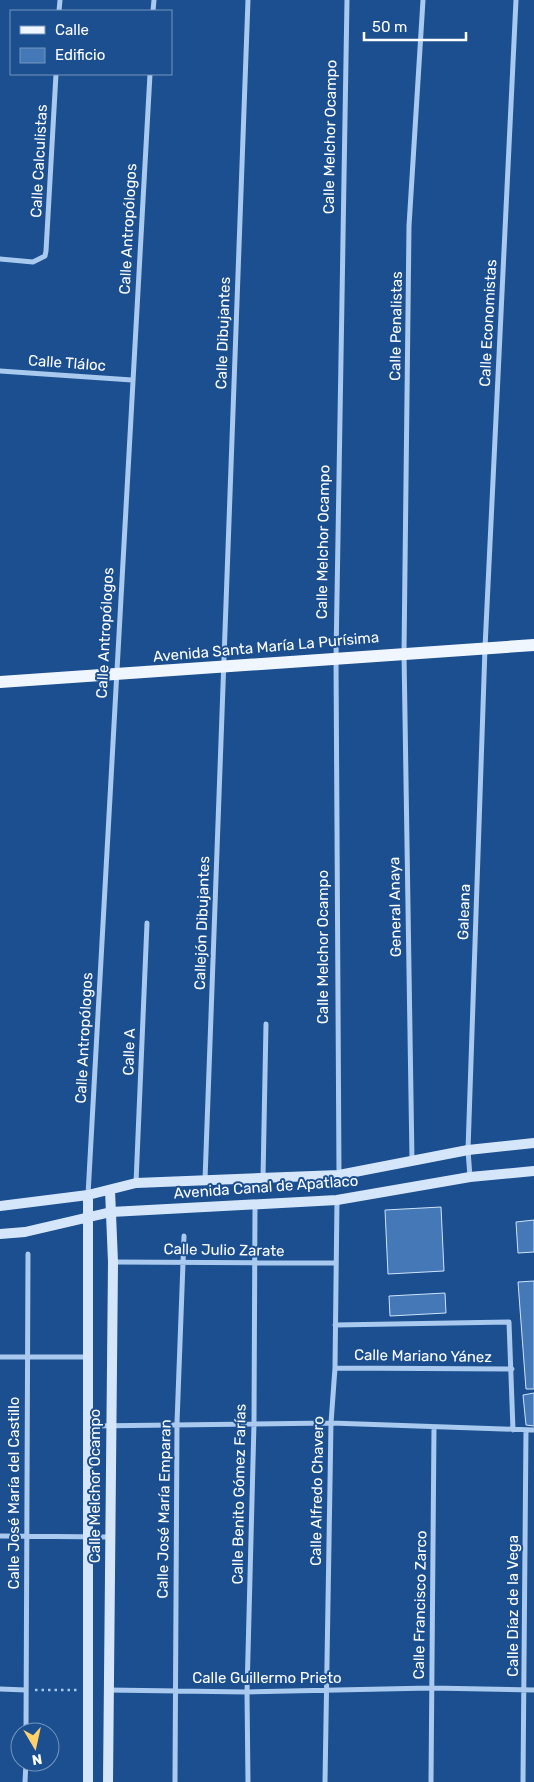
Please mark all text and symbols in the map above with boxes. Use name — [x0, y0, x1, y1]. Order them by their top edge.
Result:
legend — [10, 10, 172, 75]
scale bar — [364, 10, 466, 42]
text: 50 m — [372, 18, 407, 36]
text: Calle — [55, 21, 89, 39]
text: Edificio — [55, 46, 105, 64]
street label: Calle Melchor Ocampo — [320, 60, 340, 214]
street label: Calle Calculistas — [27, 103, 51, 218]
street label: Calle Antropólogos — [116, 163, 140, 295]
street label: Calle Economistas — [476, 258, 500, 387]
street label: Calle Penalistas — [386, 271, 406, 381]
street label: Calle Dibujantes — [212, 276, 234, 390]
street label: Calle Tláloc — [27, 351, 107, 375]
street label: Calle Melchor Ocampo — [313, 465, 333, 619]
street label: Calle Antropólogos — [93, 567, 117, 699]
street label: Avenida Santa María La Purísima — [152, 628, 380, 666]
street label: Callejón Dibujantes — [191, 855, 213, 990]
street label: General Anaya — [385, 857, 405, 957]
street label: Calle Melchor Ocampo — [314, 870, 332, 1024]
street label: Galeana — [454, 884, 474, 940]
street label: Calle Antropólogos — [72, 972, 96, 1104]
street label: Calle A — [119, 1028, 139, 1076]
street label: Avenida Canal de Apatlaco — [173, 1172, 359, 1202]
street label: Calle Julio Zarate — [163, 1240, 285, 1260]
street label: Calle Mariano Yánez — [354, 1346, 493, 1366]
street label: Calle José María del Castillo — [5, 1397, 23, 1589]
street label: Calle Benito Gómez Farías — [228, 1403, 250, 1584]
street label: Calle Melchor Ocampo — [86, 1409, 104, 1563]
street label: Calle Alfredo Chavero — [307, 1416, 327, 1566]
street label: Calle José María Emparan — [153, 1419, 175, 1599]
street label: Calle Francisco Zarco — [410, 1530, 430, 1680]
street label: Calle Díaz de la Vega — [504, 1535, 522, 1677]
street label: Calle Guillermo Prieto — [192, 1669, 342, 1687]
north arrow — [10, 1722, 60, 1772]
text: N — [31, 1750, 43, 1769]

